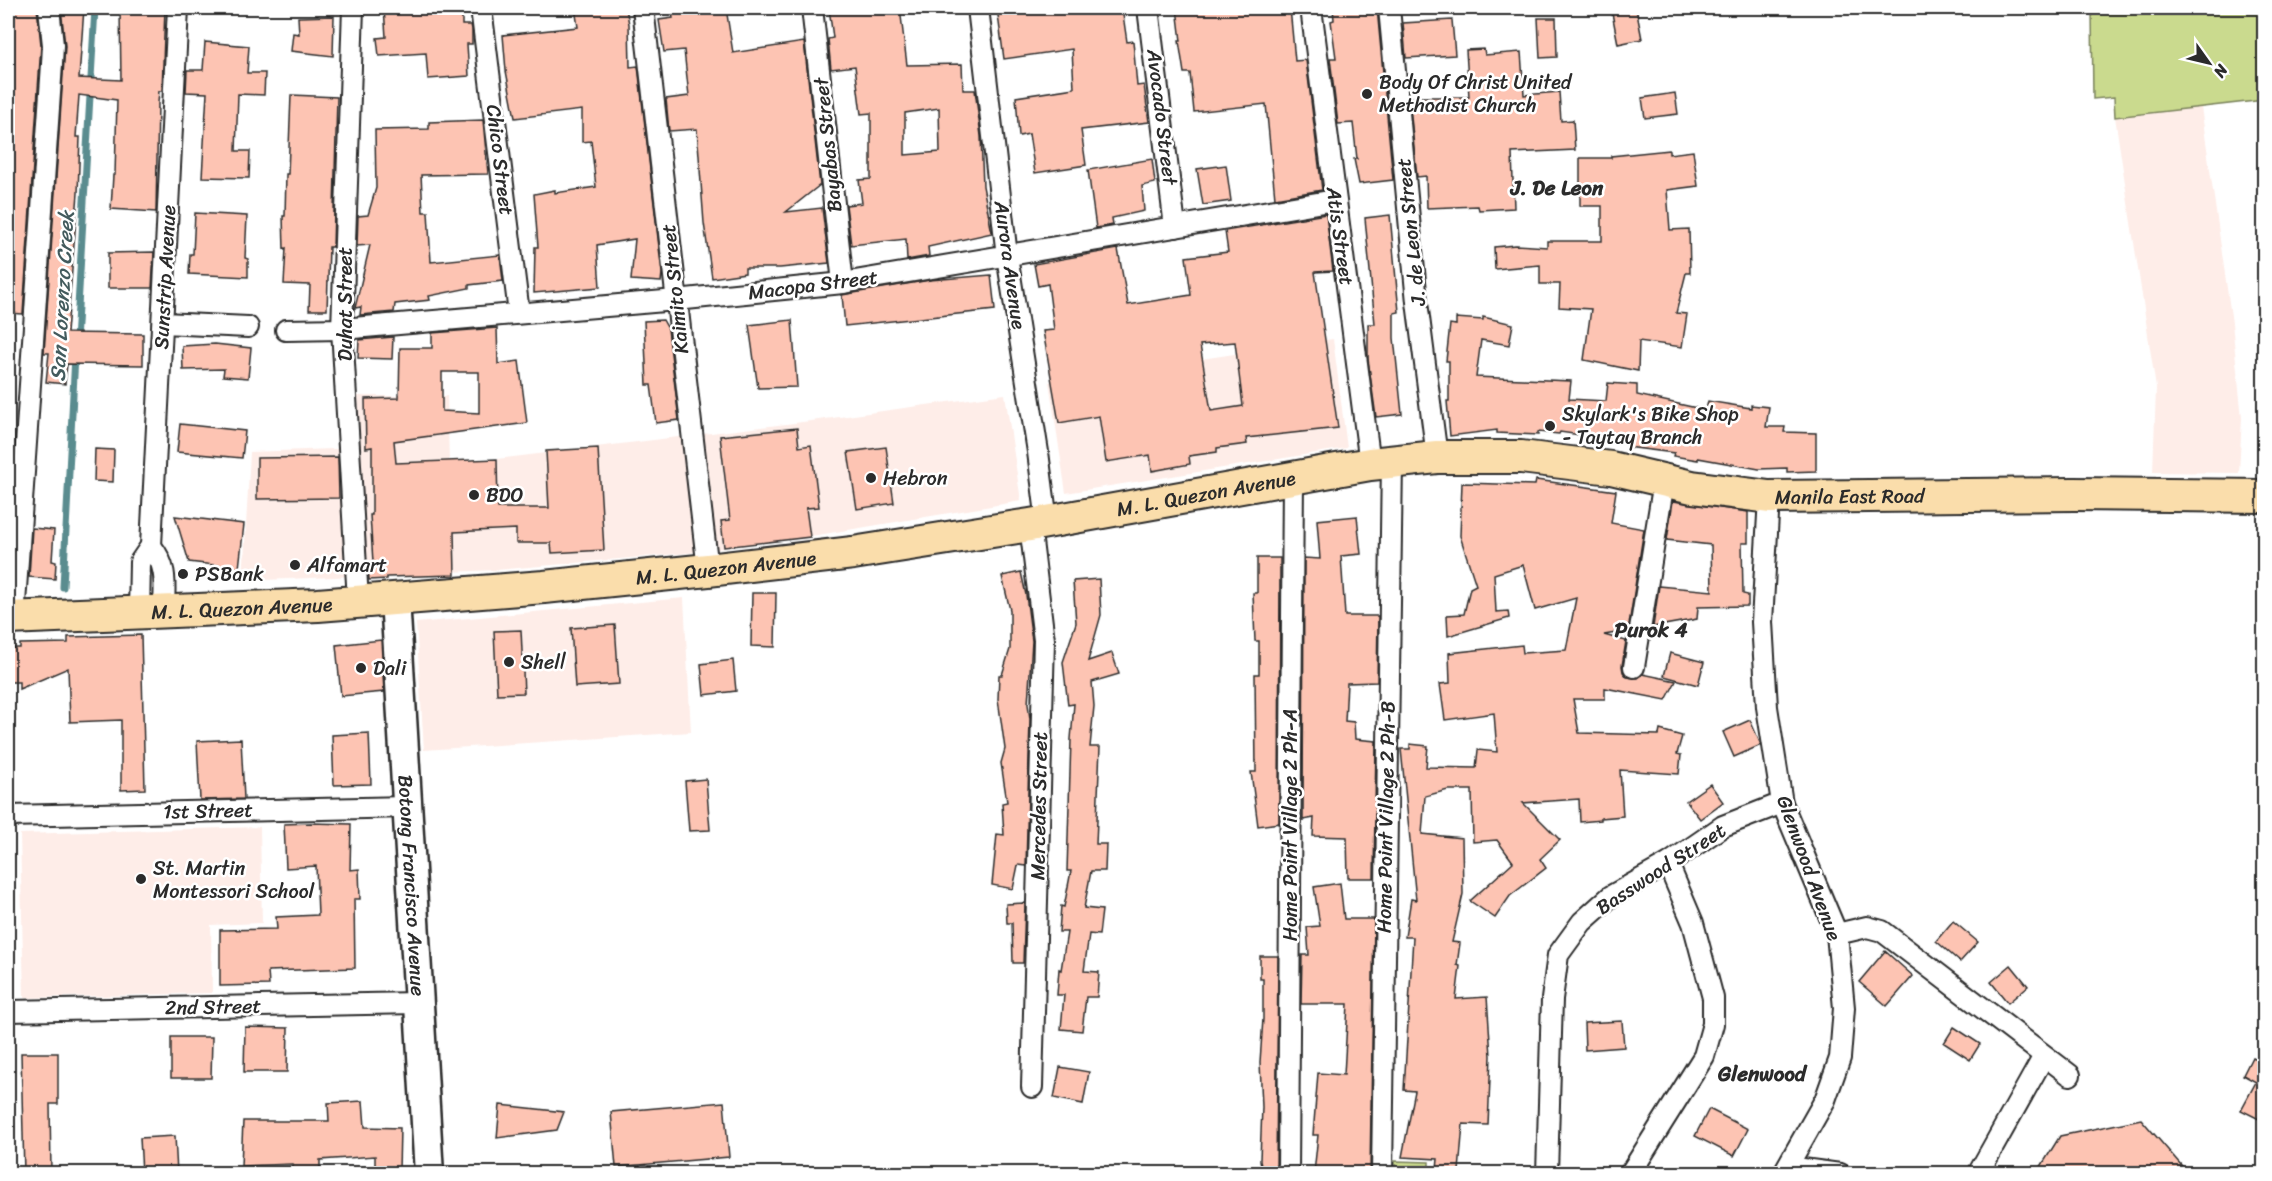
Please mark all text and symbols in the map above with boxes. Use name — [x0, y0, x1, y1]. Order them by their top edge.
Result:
north arrow — [2179, 33, 2239, 93]
street label: Avocado Street — [1136, 46, 1188, 188]
text: N — [2205, 58, 2237, 85]
place label: Body Of Christ United Methodist Church — [1379, 65, 1573, 123]
street label: Bayabas Street — [803, 75, 852, 214]
marker: Body Of Christ United Methodist Church — [1360, 87, 1374, 101]
street label: Chico Street — [476, 103, 524, 218]
street label: J. de Leon Street — [1386, 156, 1436, 309]
district label: J. De Leon — [1510, 169, 1604, 207]
street label: Atis Street — [1316, 183, 1364, 288]
street label: Aurora Avenue — [984, 197, 1036, 332]
street label: Sunstrip Avenue — [144, 204, 186, 350]
water label: San Lorenzo Creek — [39, 208, 86, 382]
street label: Kaimito Street — [651, 222, 699, 356]
street label: Duhat Street — [328, 246, 363, 361]
street label: Macopa Street — [746, 260, 880, 310]
place label: Skylark's Bike Shop - Taytay Branch — [1562, 397, 1739, 455]
marker: Skylark's Bike Shop - Taytay Branch — [1543, 419, 1557, 433]
street label: M. L. Quezon Avenue — [1114, 460, 1299, 527]
place label: Hebron — [883, 461, 948, 496]
marker: Hebron — [864, 471, 878, 485]
place label: BDO — [486, 478, 524, 513]
street label: Manila East Road — [1775, 478, 1926, 514]
marker: BDO — [467, 488, 481, 502]
street label: M. L. Quezon Avenue — [634, 540, 818, 595]
place label: Alfamart — [306, 548, 387, 583]
place label: PSBank — [195, 557, 264, 592]
marker: Alfamart — [288, 558, 302, 572]
marker: PSBank — [176, 567, 190, 581]
street label: M. L. Quezon Avenue — [150, 586, 334, 629]
district label: Purok 4 — [1614, 611, 1688, 649]
place label: Shell — [521, 645, 566, 680]
place label: Dali — [373, 651, 408, 686]
marker: Shell — [502, 655, 516, 669]
marker: Dali — [354, 661, 368, 675]
street label: Home Point Village 2 Ph-B — [1366, 700, 1406, 933]
street label: Home Point Village 2 Ph-A — [1273, 709, 1308, 941]
street label: Mercedes Street — [1020, 731, 1058, 881]
street label: Botong Francisco Avenue — [388, 774, 436, 997]
street label: Glenwood Avenue — [1766, 790, 1852, 946]
street label: 1st Street — [163, 793, 253, 829]
street label: Basswood Street — [1589, 813, 1733, 924]
place label: St. Martin Montessori School — [153, 851, 316, 909]
marker: St. Martin Montessori School — [134, 872, 148, 886]
street label: 2nd Street — [165, 989, 262, 1025]
district label: Glenwood — [1717, 1055, 1808, 1093]

